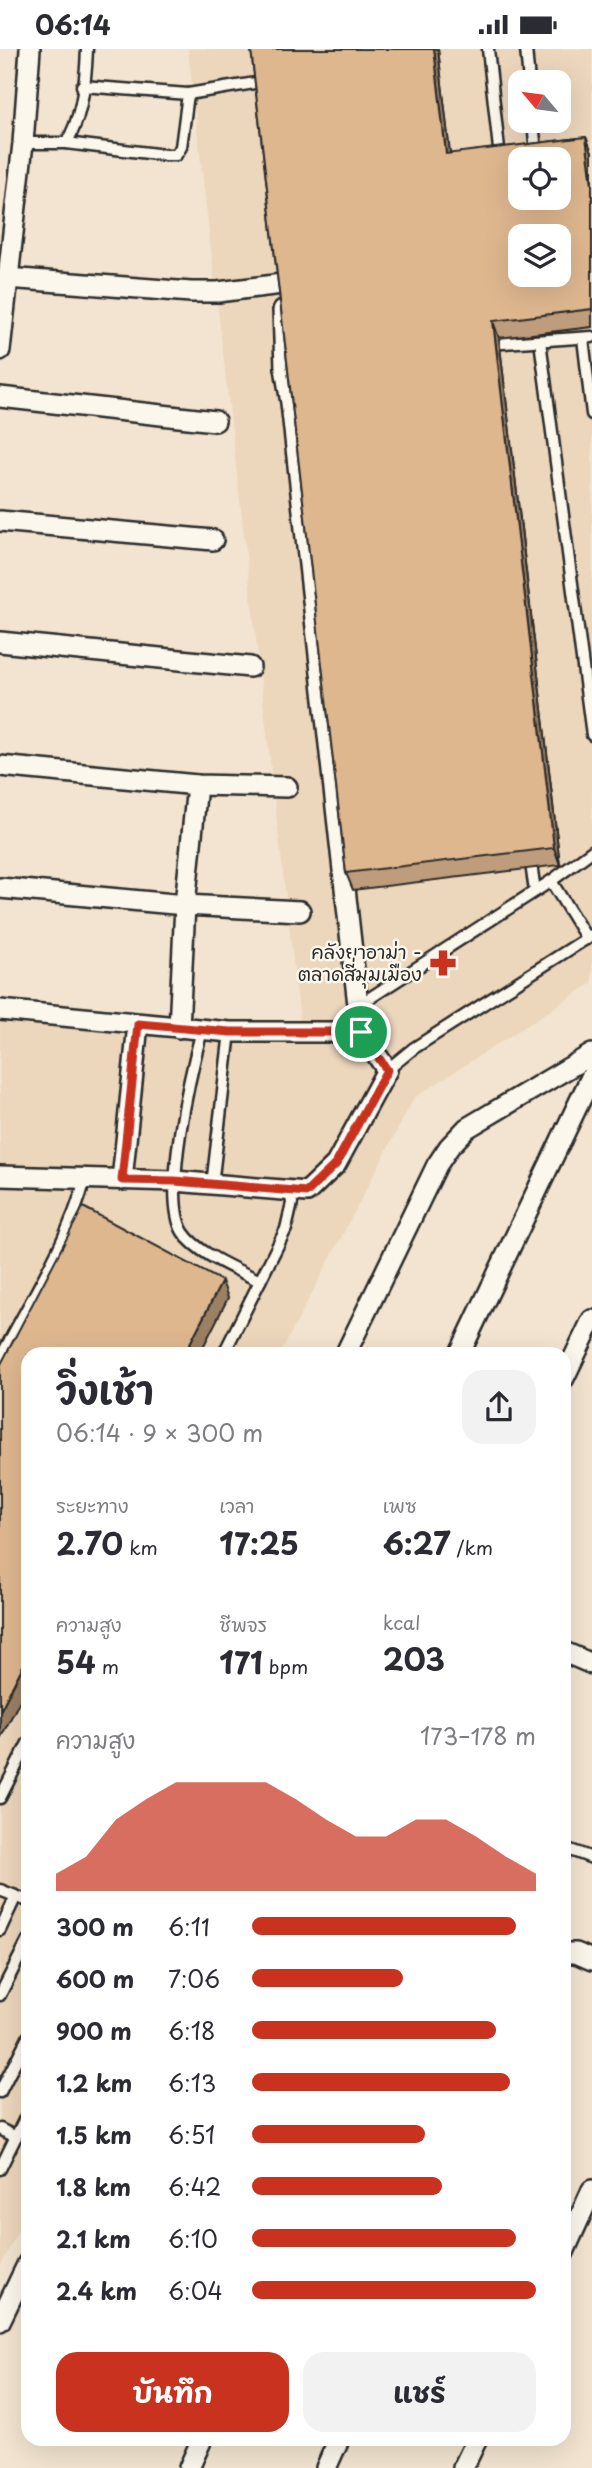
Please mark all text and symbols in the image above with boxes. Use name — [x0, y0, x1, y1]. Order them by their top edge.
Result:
text: 06:14 — [35, 5, 111, 44]
north arrow — [508, 70, 570, 133]
map controls — [508, 70, 571, 287]
button: locate — [508, 147, 571, 210]
button: layers — [508, 224, 571, 287]
place label: คลังยาอาม่า - ตลาดสี่มุมเมือง — [298, 937, 422, 989]
pharmacy icon: คลังยาอาม่า - ตลาดสี่มุมเมือง — [428, 948, 458, 978]
pin — [331, 1002, 391, 1062]
icon: arrive — [342, 1013, 380, 1051]
text: วิ่งเช้า — [56, 1360, 154, 1417]
button: share — [462, 1370, 536, 1444]
text: 06:14 · 9 × 300 m — [56, 1415, 263, 1450]
text: ระยะทาง — [56, 1491, 129, 1519]
text: เวลา — [219, 1491, 254, 1519]
text: เพซ — [383, 1491, 417, 1519]
text: 2.70 — [56, 1520, 123, 1565]
text: 17:25 — [219, 1520, 299, 1565]
text: 6:27 — [383, 1520, 450, 1565]
text: km — [123, 1533, 158, 1561]
text: /km — [450, 1533, 493, 1561]
text: kcal — [383, 1608, 421, 1636]
text: ความสูง — [56, 1610, 122, 1638]
text: ชีพจร — [219, 1610, 267, 1638]
text: 203 — [383, 1636, 445, 1681]
text: 54 — [56, 1639, 96, 1684]
text: 171 — [219, 1639, 263, 1684]
text: m — [96, 1652, 119, 1680]
text: bpm — [263, 1652, 308, 1680]
text: 173–178 m — [420, 1718, 536, 1753]
text: ความสูง — [56, 1722, 135, 1757]
text: 300 m — [56, 1909, 134, 1944]
text: 6:11 — [168, 1909, 210, 1944]
text: 600 m — [56, 1961, 134, 1996]
text: 7:06 — [168, 1961, 220, 1996]
text: 900 m — [56, 2013, 132, 2048]
text: 6:18 — [168, 2013, 215, 2048]
text: 1.2 km — [56, 2065, 132, 2100]
text: 6:13 — [168, 2065, 216, 2100]
text: 1.5 km — [56, 2117, 132, 2152]
text: 6:51 — [168, 2117, 215, 2152]
text: 1.8 km — [56, 2169, 131, 2204]
text: 6:42 — [168, 2169, 221, 2204]
text: 2.1 km — [56, 2221, 131, 2256]
text: 6:10 — [168, 2221, 218, 2256]
text: 2.4 km — [56, 2273, 137, 2308]
text: 6:04 — [168, 2273, 223, 2308]
button: บันทึก — [56, 2352, 289, 2432]
button: แชร์ — [303, 2352, 536, 2432]

